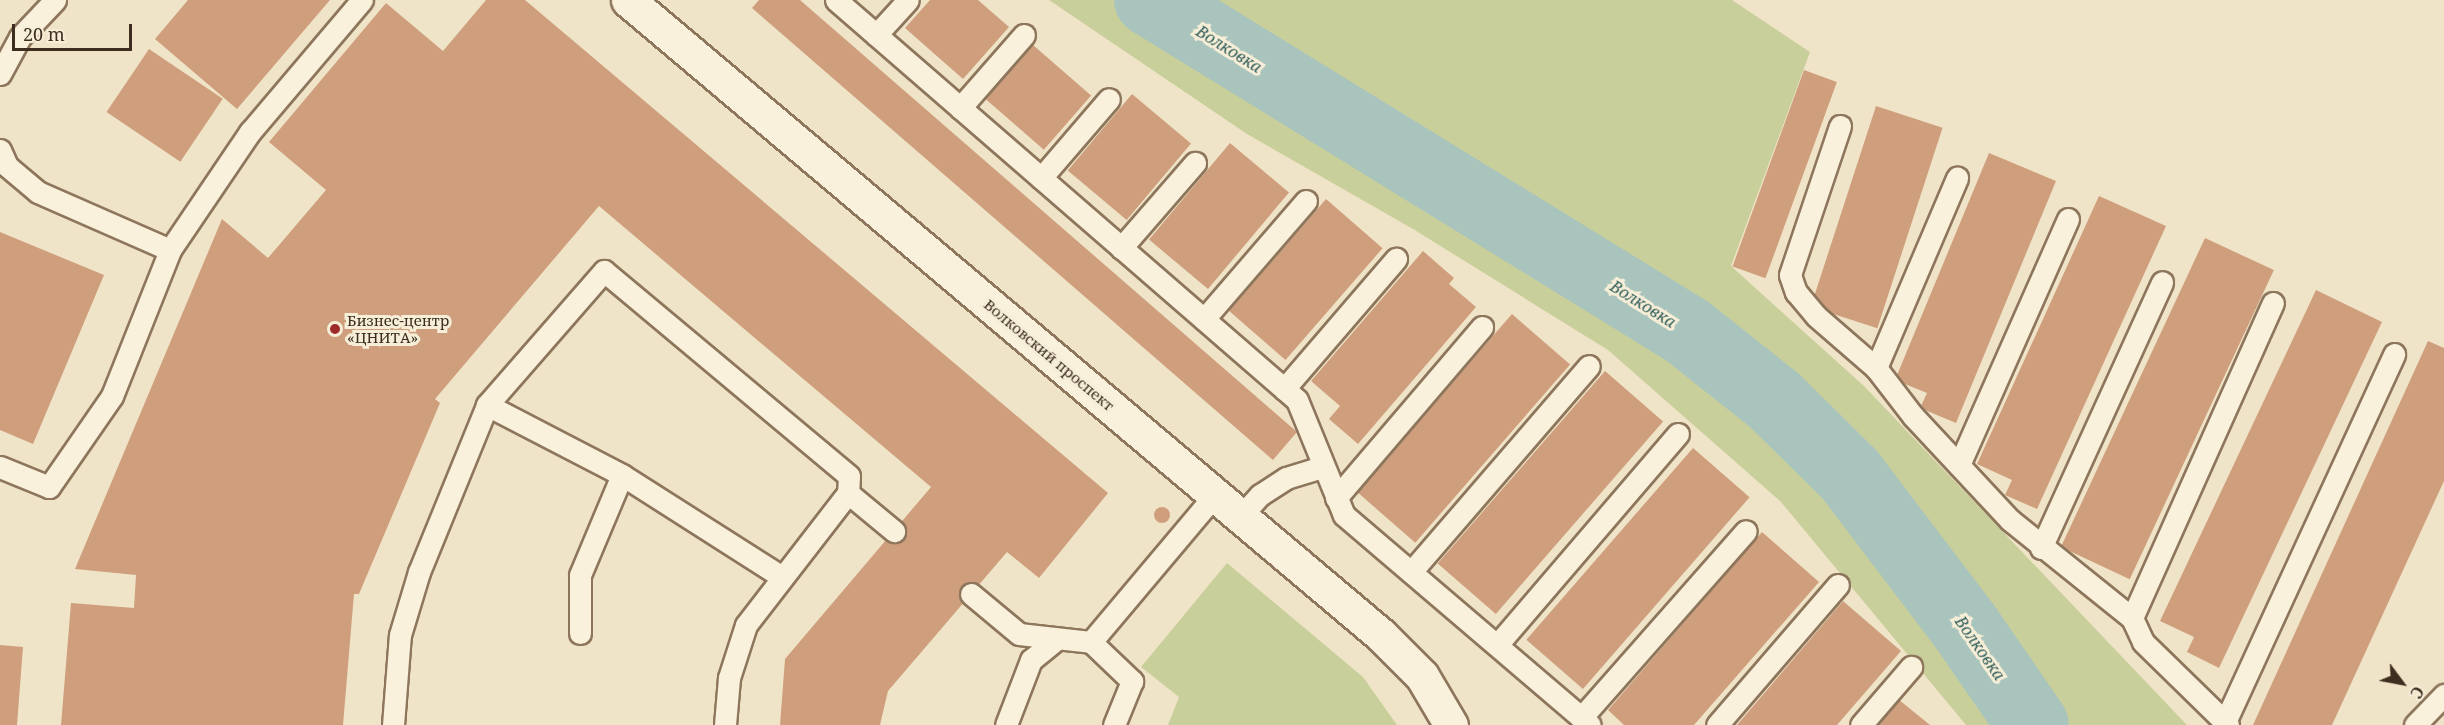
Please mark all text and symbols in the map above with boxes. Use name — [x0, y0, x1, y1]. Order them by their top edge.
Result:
scale bar — [15, 12, 135, 50]
water label: Волковка — [1193, 21, 1265, 77]
text: 20 m — [23, 22, 65, 46]
water label: Волковка — [1607, 276, 1679, 332]
street label: Волковский проспект — [980, 295, 1118, 415]
place label: Бизнес-центр «ЦНИТА» — [347, 311, 449, 346]
marker: Бизнес-центр «ЦНИТА» — [328, 322, 342, 336]
water label: Волковка — [1951, 612, 2009, 684]
north arrow — [2372, 653, 2432, 713]
text: С — [2405, 682, 2429, 703]

